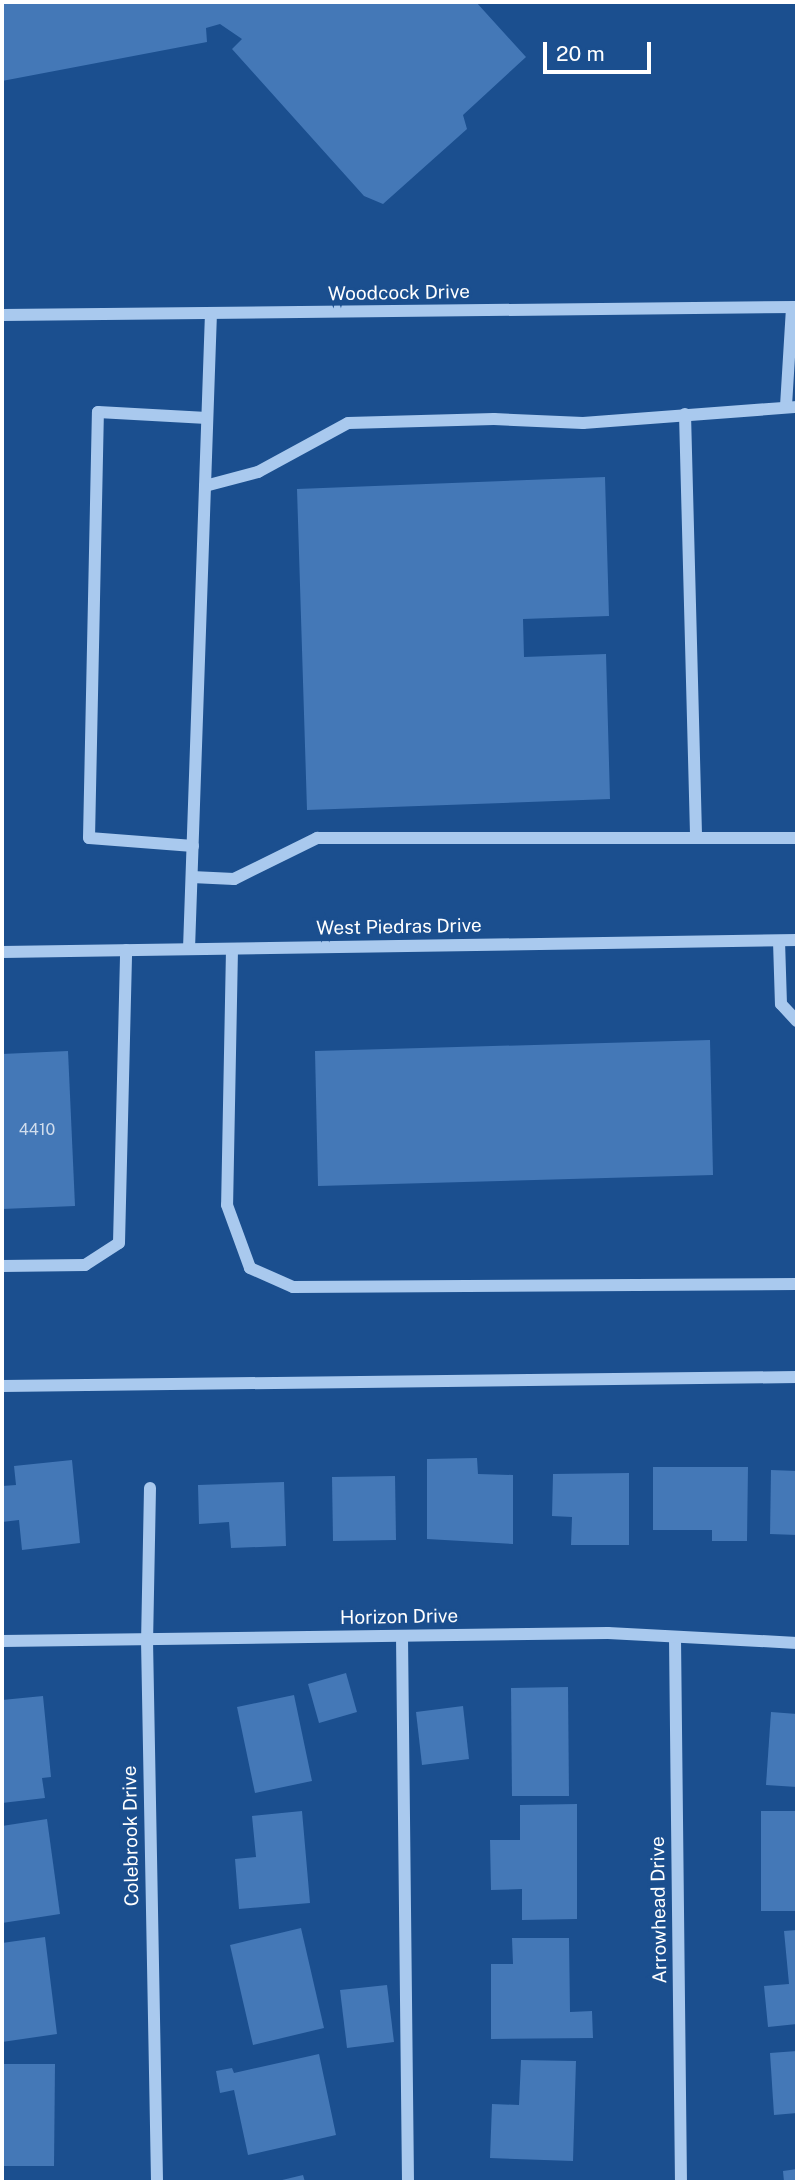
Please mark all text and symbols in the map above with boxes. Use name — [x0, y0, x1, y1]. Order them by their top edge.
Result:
scale bar — [547, 28, 656, 72]
text: 20 m — [556, 41, 605, 66]
street label: Woodcock Drive — [328, 280, 470, 306]
street label: West Piedras Drive — [316, 914, 482, 940]
house number: 4410 — [19, 1120, 55, 1140]
street label: Horizon Drive — [340, 1605, 458, 1629]
street label: Colebrook Drive — [118, 1765, 144, 1907]
street label: Arrowhead Drive — [646, 1836, 672, 1984]

